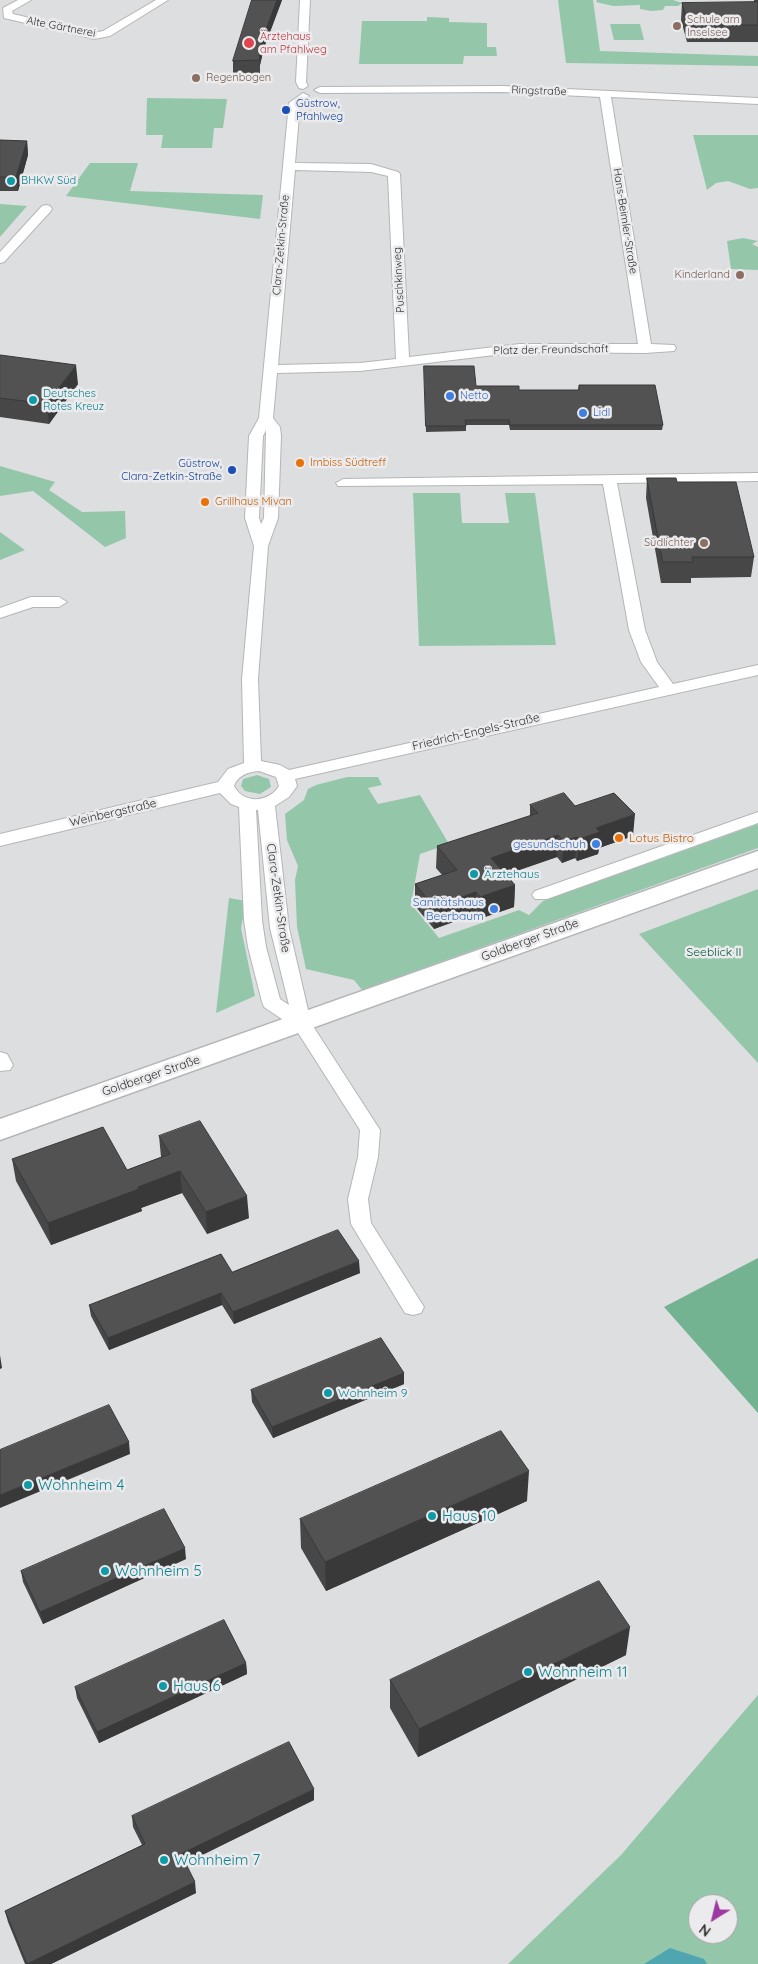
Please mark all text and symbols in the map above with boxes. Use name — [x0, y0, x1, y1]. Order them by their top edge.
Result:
place label: Schule am Inselsee — [687, 13, 740, 39]
street label: Alte Gärtnerei — [25, 14, 97, 40]
marker: Schule am Inselsee — [671, 20, 683, 32]
place label: Ärztehaus am Pfahlweg — [260, 30, 327, 56]
marker: Ärztehaus am Pfahlweg — [242, 36, 256, 50]
place label: Regenbogen — [206, 71, 271, 85]
marker: Regenbogen — [190, 72, 202, 84]
street label: Ringstraße — [511, 83, 567, 99]
place label: Güstrow, Pfahlweg — [296, 97, 343, 123]
marker: Güstrow, Pfahlweg — [280, 104, 292, 116]
street label: Hans-Beimler-Straße — [610, 167, 640, 275]
place label: BHKW Süd — [21, 174, 76, 188]
marker: BHKW Süd — [5, 175, 17, 187]
street label: Clara-Zetkin-Straße — [270, 194, 292, 296]
street label: Puschkinweg — [391, 247, 407, 313]
place label: Kinderland — [675, 268, 730, 282]
marker: Kinderland — [734, 269, 746, 281]
street label: Platz der Freundschaft — [493, 342, 609, 358]
place label: Deutsches Rotes Kreuz — [43, 387, 104, 413]
place label: Netto — [460, 389, 488, 403]
marker: Netto — [444, 390, 456, 402]
marker: Deutsches Rotes Kreuz — [27, 394, 39, 406]
place label: Lidl — [593, 406, 610, 420]
marker: Lidl — [577, 407, 589, 419]
place label: Imbiss Südtreff — [310, 456, 386, 470]
place label: Güstrow, Clara-Zetkin-Straße — [121, 457, 222, 483]
marker: Imbiss Südtreff — [294, 457, 306, 469]
marker: Güstrow, Clara-Zetkin-Straße — [226, 464, 238, 476]
place label: Grillhaus Mivan — [215, 495, 292, 509]
marker: Grillhaus Mivan — [199, 496, 211, 508]
place label: Südlichter — [644, 536, 694, 550]
marker: Südlichter — [698, 537, 710, 549]
street label: Friedrich-Engels-Straße — [411, 710, 541, 754]
street label: Weinbergstraße — [68, 796, 158, 830]
place label: Lotus Bistro — [629, 831, 694, 845]
marker: Lotus Bistro — [613, 832, 625, 844]
place label: gesundschuh — [513, 837, 586, 851]
marker: gesundschuh — [590, 838, 602, 850]
street label: Clara-Zetkin-Straße — [263, 843, 293, 953]
place label: Ärztehaus — [484, 867, 539, 881]
marker: Ärztehaus — [468, 868, 480, 880]
place label: Sanitätshaus Beerbaum — [413, 895, 484, 923]
marker: Sanitätshaus Beerbaum — [488, 903, 500, 915]
street label: Goldberger Straße — [479, 916, 581, 964]
park label: Seeblick II — [687, 945, 741, 959]
street label: Goldberger Straße — [100, 1053, 202, 1099]
place label: Wohnheim 9 — [338, 1386, 407, 1400]
marker: Wohnheim 9 — [322, 1387, 334, 1399]
place label: Wohnheim 4 — [38, 1476, 124, 1494]
marker: Wohnheim 4 — [22, 1479, 34, 1491]
place label: Haus 10 — [442, 1507, 496, 1525]
marker: Haus 10 — [426, 1510, 438, 1522]
place label: Wohnheim 5 — [115, 1562, 202, 1580]
marker: Wohnheim 5 — [99, 1565, 111, 1577]
place label: Wohnheim 11 — [538, 1663, 628, 1681]
marker: Wohnheim 11 — [522, 1666, 534, 1678]
place label: Haus 6 — [173, 1677, 220, 1695]
marker: Haus 6 — [157, 1680, 169, 1692]
place label: Wohnheim 7 — [174, 1851, 260, 1869]
marker: Wohnheim 7 — [158, 1854, 170, 1866]
north arrow — [688, 1894, 738, 1944]
text: N — [695, 1920, 714, 1941]

